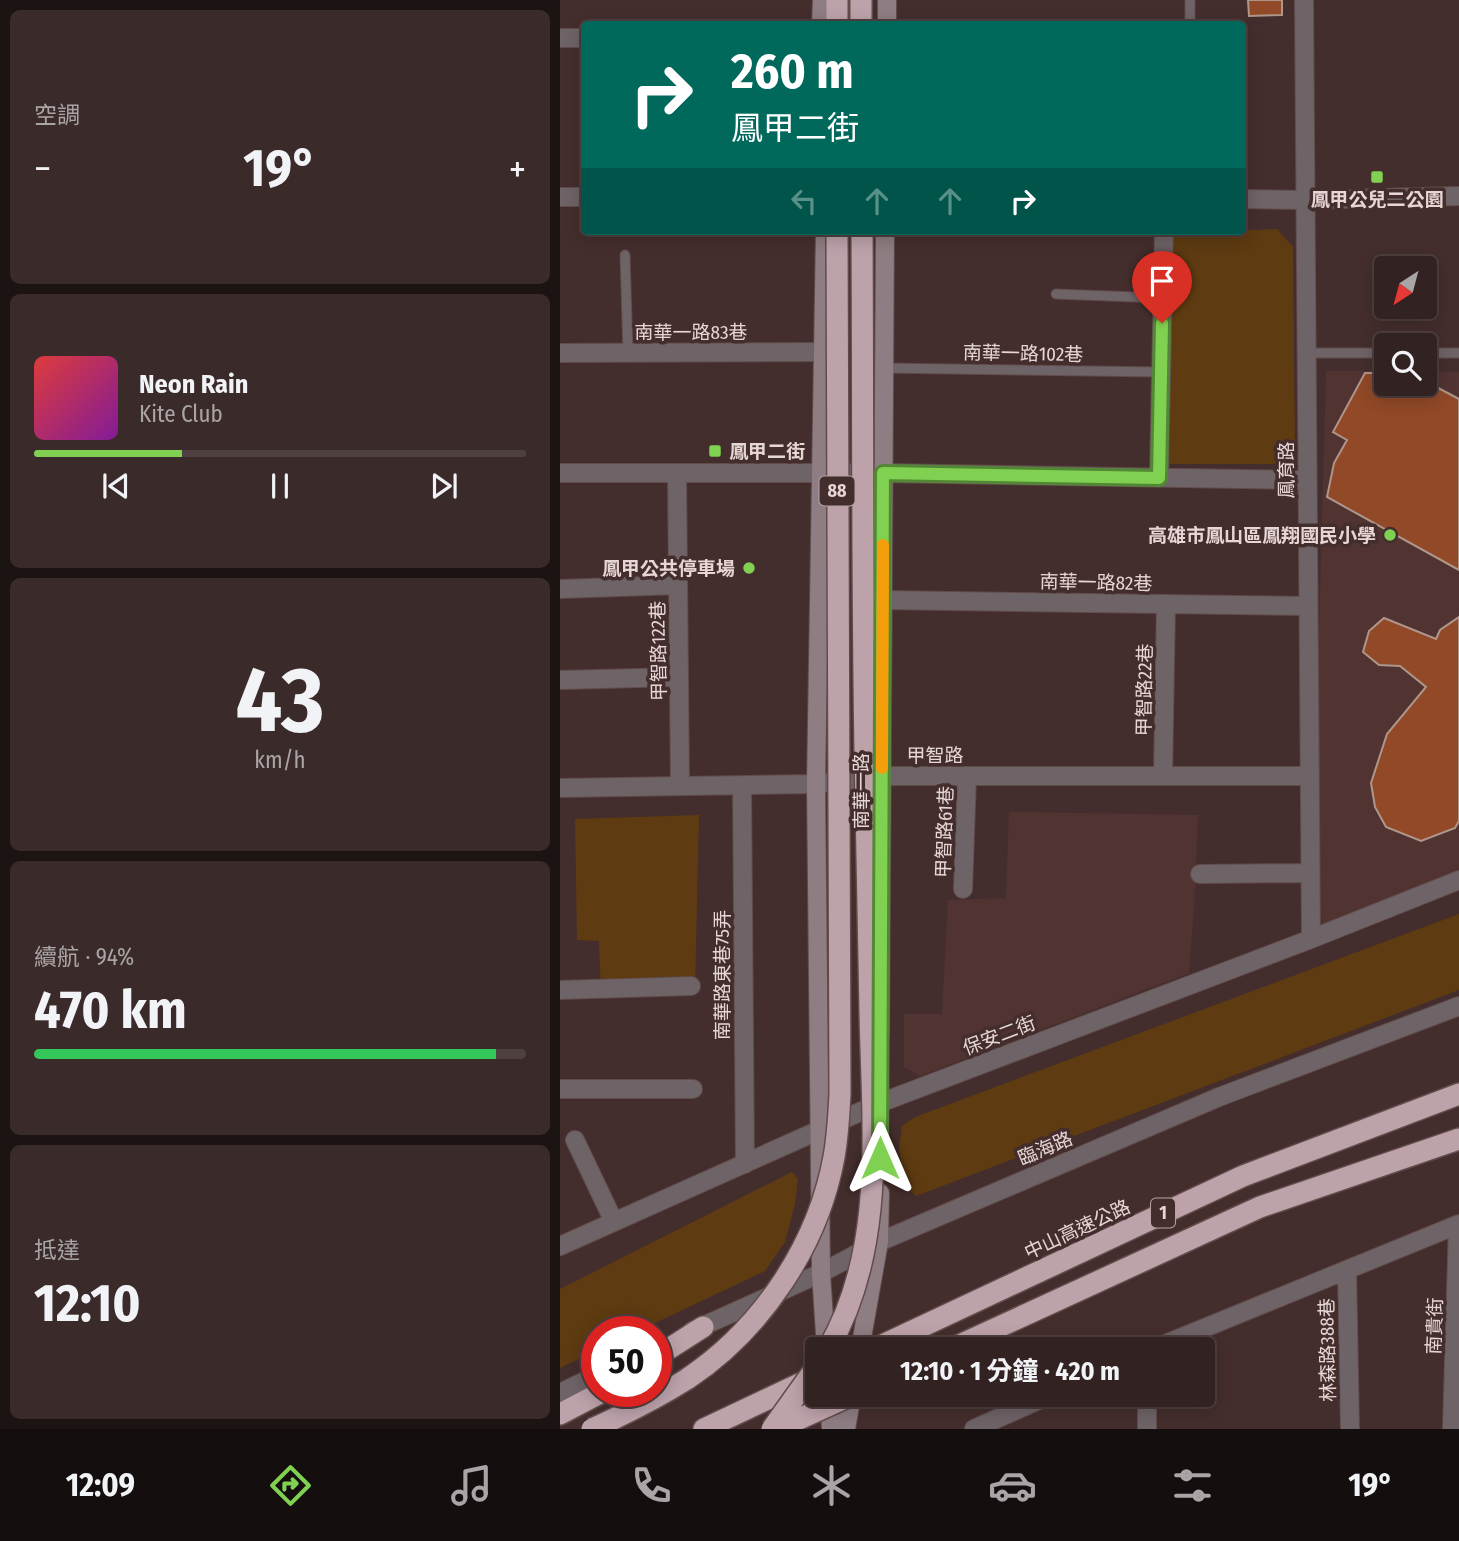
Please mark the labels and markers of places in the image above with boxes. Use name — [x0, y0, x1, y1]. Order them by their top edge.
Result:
marker: 鳳甲公兒二公園 — [1369, 169, 1385, 185]
place label: 鳳甲公兒二公園 — [1310, 188, 1444, 211]
pin — [1132, 251, 1192, 323]
place label: 鳳甲二街 — [729, 440, 805, 463]
marker: 鳳甲二街 — [707, 443, 723, 459]
place label: 高雄市鳳山區鳳翔國民小學 — [1148, 524, 1376, 547]
marker: 高雄市鳳山區鳳翔國民小學 — [1382, 527, 1398, 543]
place label: 鳳甲公共停車場 — [602, 557, 735, 580]
marker: 鳳甲公共停車場 — [741, 560, 757, 576]

